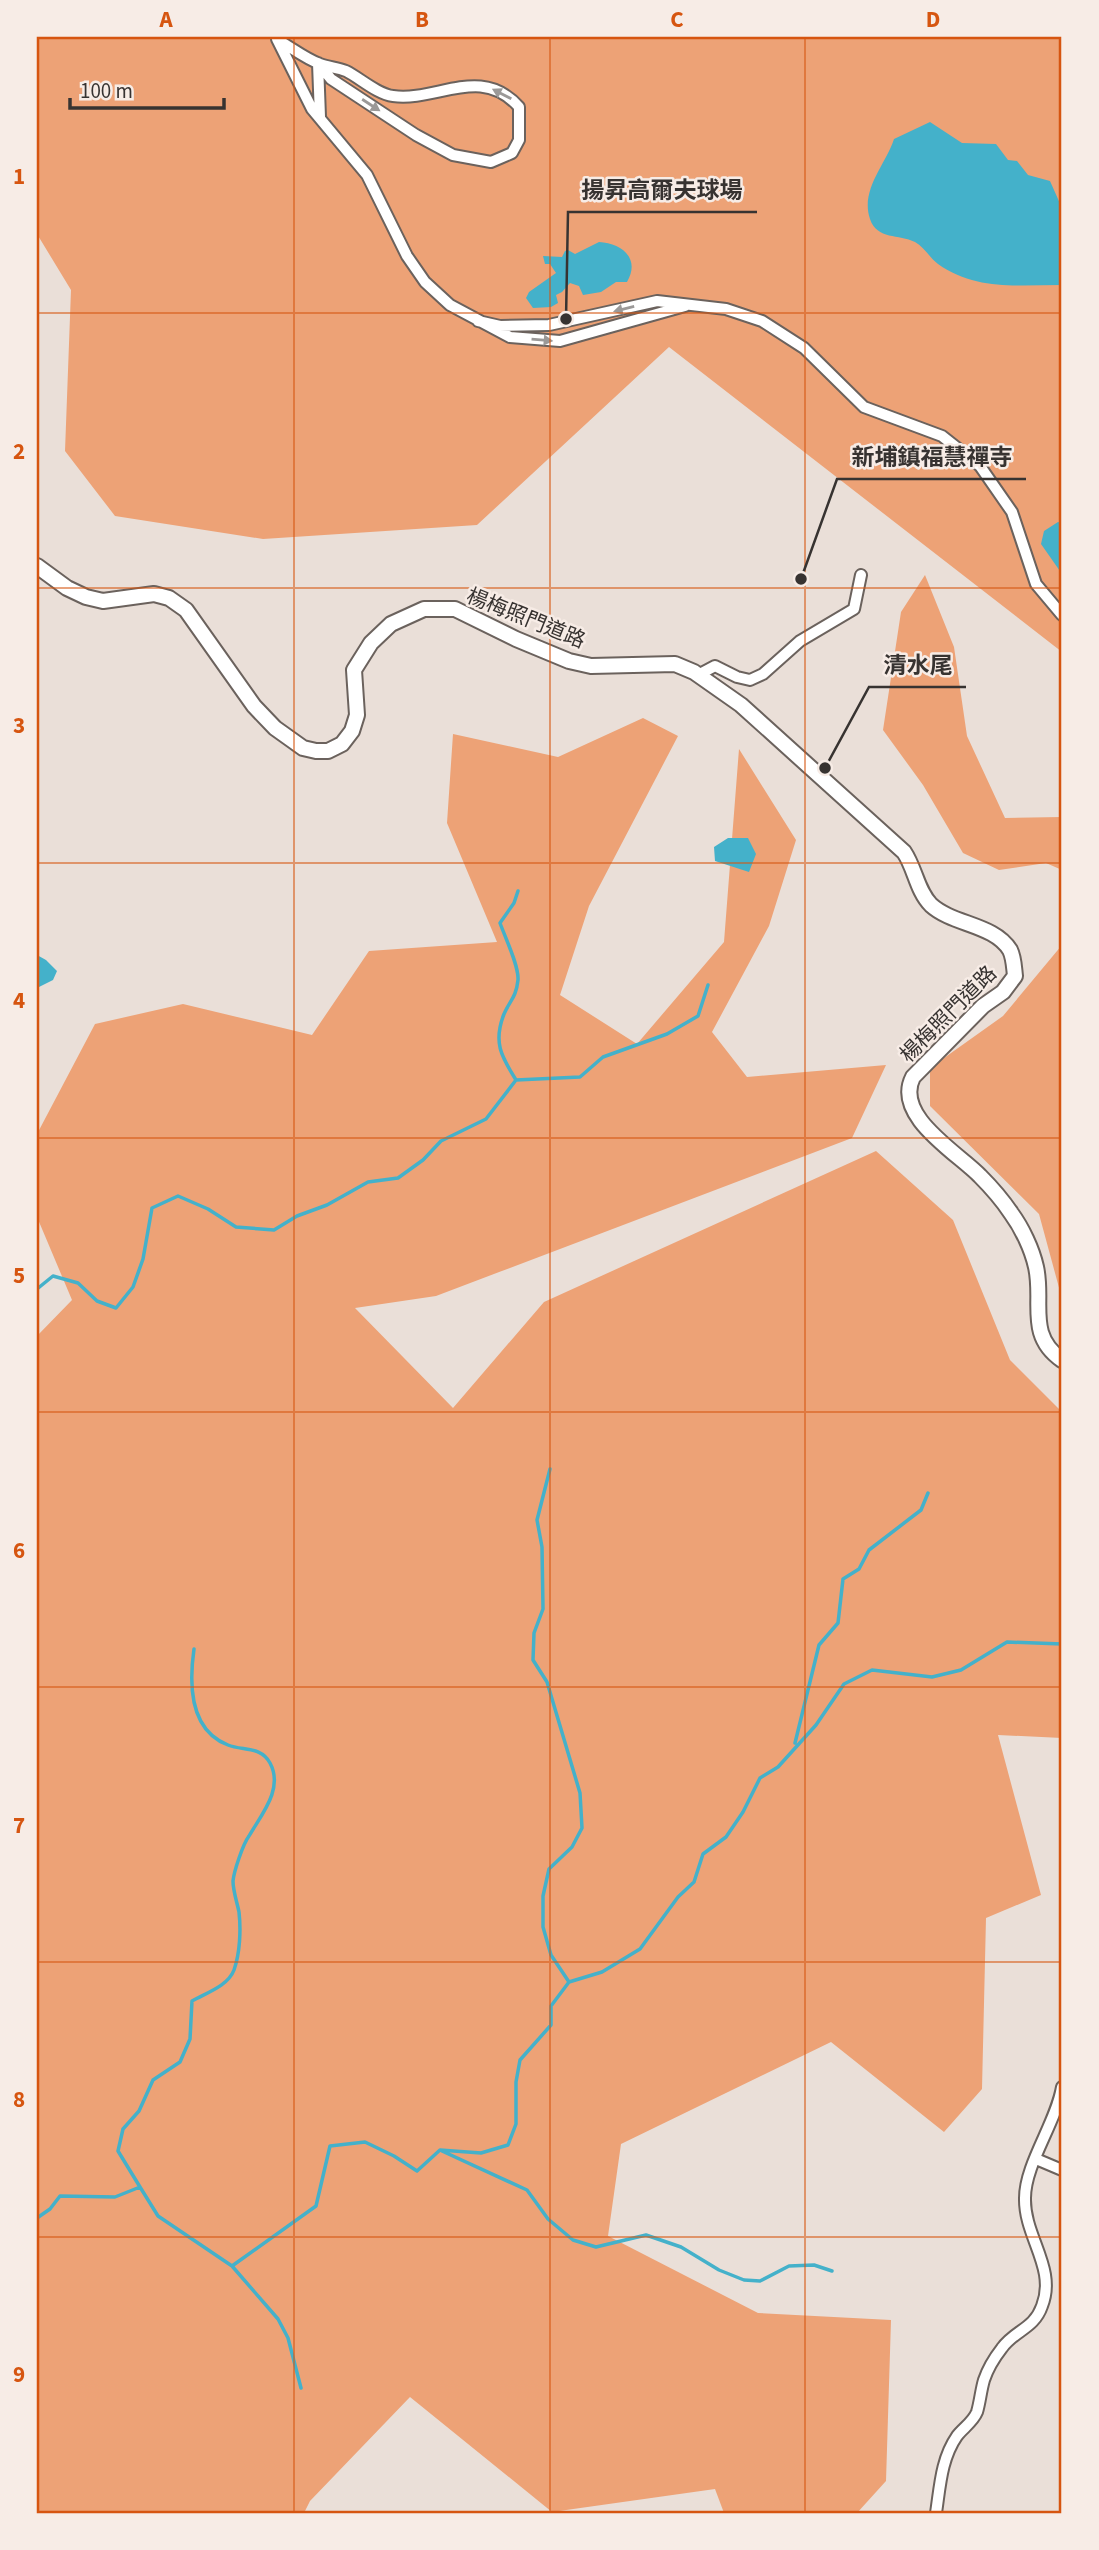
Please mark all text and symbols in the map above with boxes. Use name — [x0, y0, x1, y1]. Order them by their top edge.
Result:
text: A — [158, 3, 173, 36]
text: B — [415, 3, 429, 36]
text: C — [670, 3, 684, 36]
text: D — [926, 3, 940, 36]
scale bar — [70, 66, 224, 110]
text: 100 m — [80, 76, 133, 106]
one-way arrow — [491, 89, 511, 101]
one-way arrow — [361, 99, 380, 112]
text: 1 — [13, 160, 25, 193]
callout: 揚昇高爾夫球場 — [568, 168, 757, 212]
text: 揚昇高爾夫球場 — [582, 174, 743, 207]
one-way arrow — [613, 304, 635, 315]
one-way arrow — [531, 335, 553, 346]
text: 2 — [13, 435, 25, 468]
callout: 新埔鎮福慧禪寺 — [837, 435, 1026, 479]
text: 新埔鎮福慧禪寺 — [852, 441, 1013, 474]
street label: 楊梅照門道路 — [462, 580, 590, 656]
callout: 清水尾 — [869, 643, 966, 687]
text: 清水尾 — [884, 649, 953, 682]
text: 3 — [13, 709, 25, 742]
street label: 楊梅照門道路 — [893, 959, 1003, 1069]
text: 4 — [13, 984, 25, 1017]
text: 5 — [13, 1259, 25, 1292]
text: 6 — [13, 1534, 25, 1567]
text: 7 — [13, 1809, 25, 1842]
text: 8 — [13, 2083, 25, 2116]
text: 9 — [13, 2358, 25, 2391]

